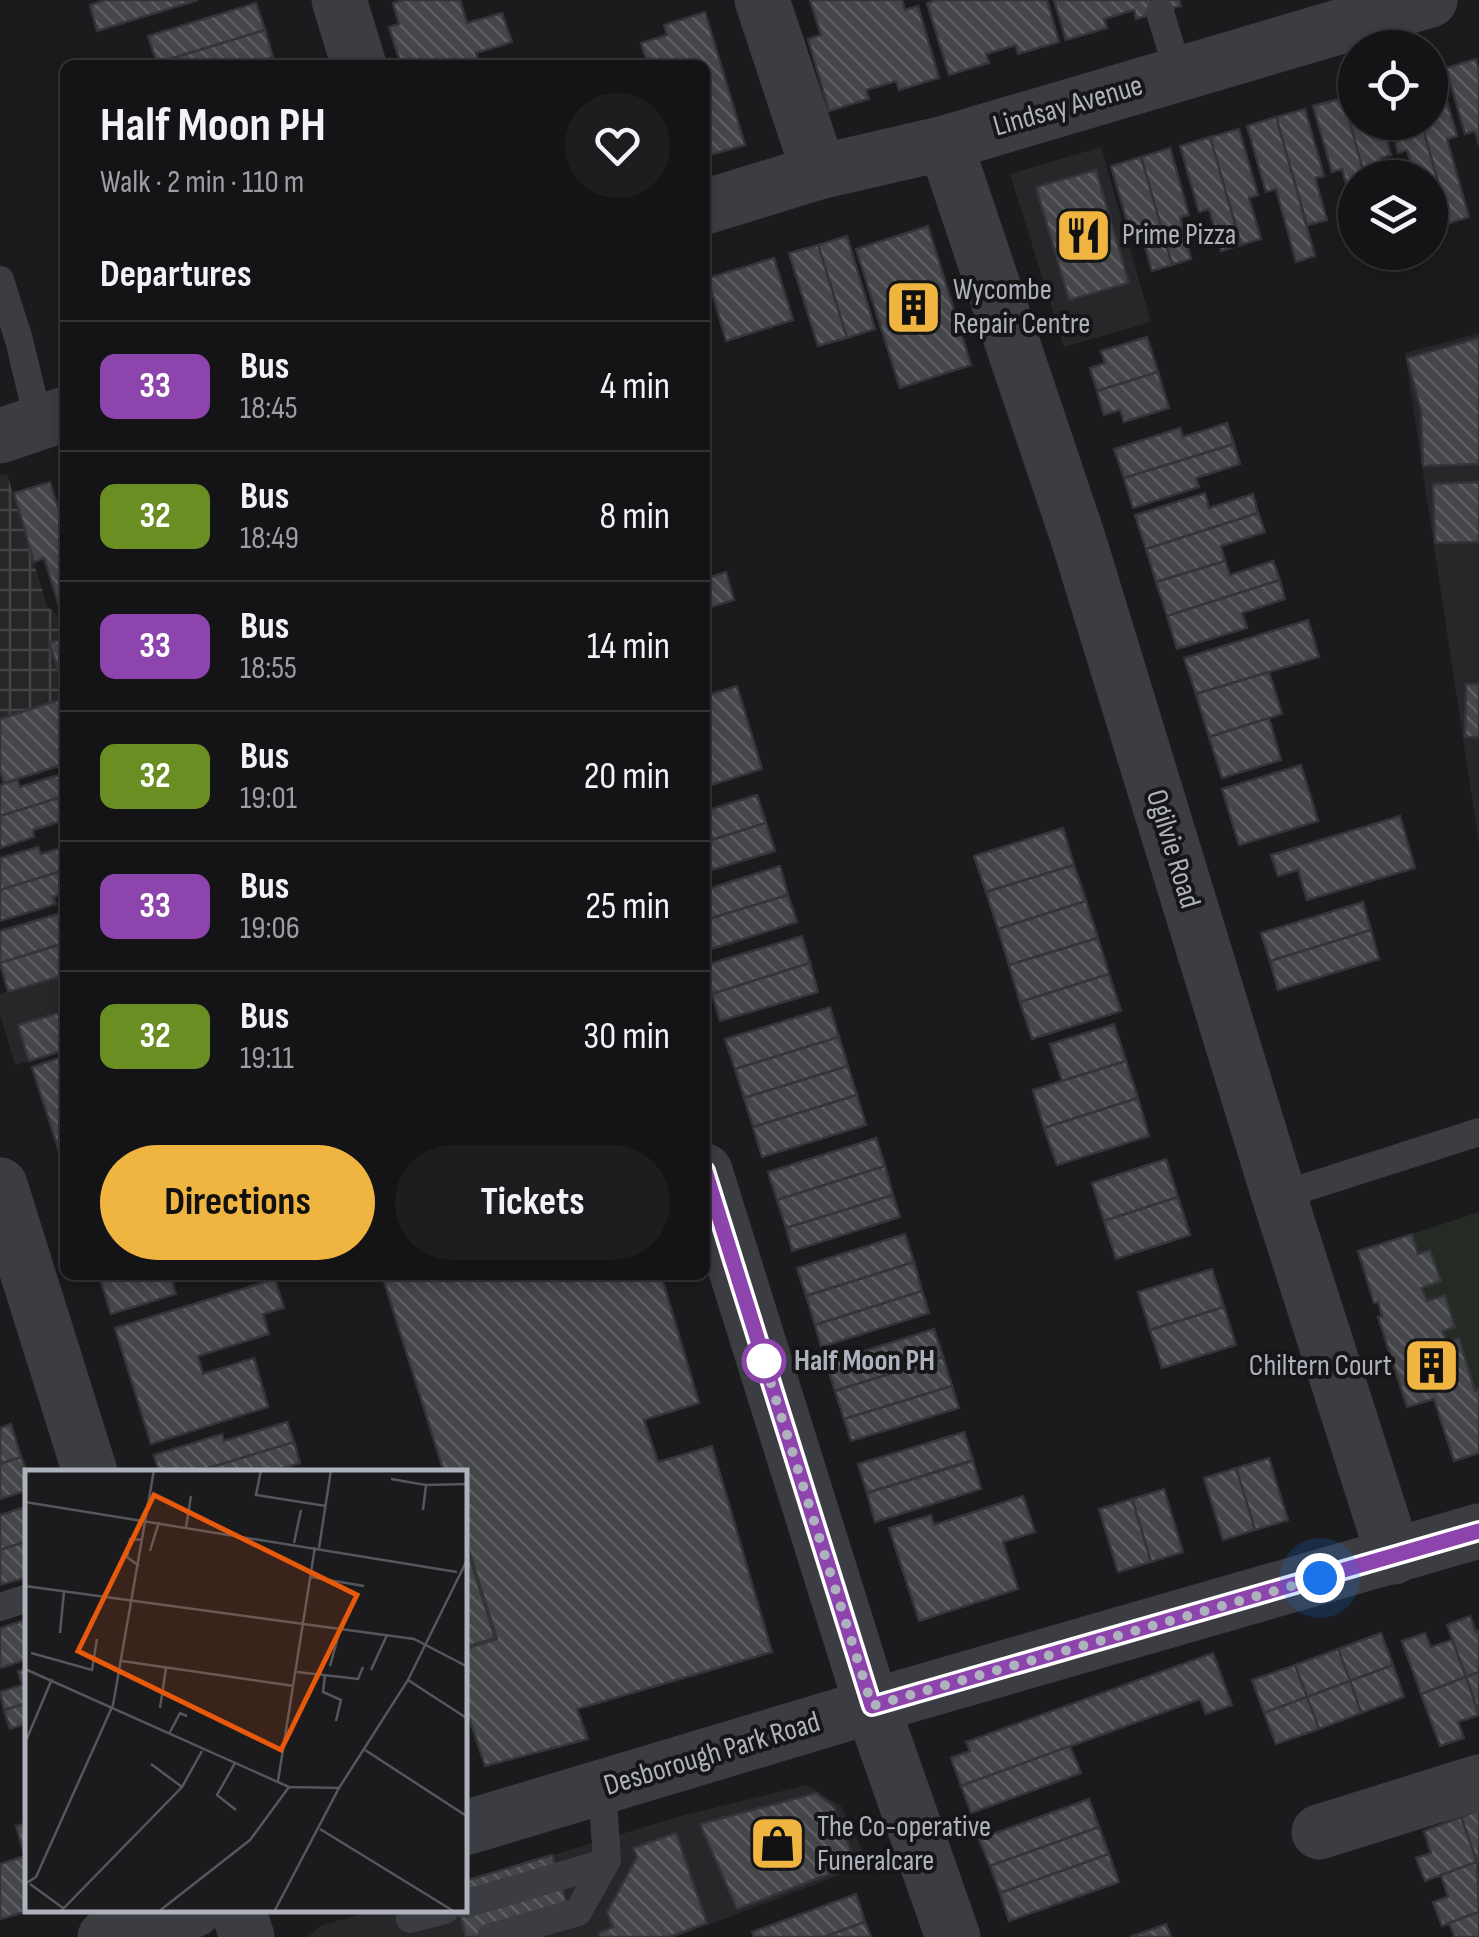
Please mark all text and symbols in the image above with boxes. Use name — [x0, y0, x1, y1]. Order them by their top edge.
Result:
map controls — [1338, 30, 1448, 270]
button: locate — [1338, 30, 1448, 140]
street label: Lindsay Avenue — [989, 68, 1147, 144]
button: heart — [565, 93, 670, 198]
text: Half Moon PH — [100, 97, 326, 154]
button: layers — [1338, 160, 1448, 270]
text: Walk · 2 min · 110 m — [100, 163, 304, 202]
restaurant icon: Prime Pizza — [1053, 205, 1113, 265]
place label: Prime Pizza — [1122, 217, 1236, 253]
text: Departures — [100, 252, 252, 297]
place label: Wycombe Repair Centre — [953, 272, 1090, 342]
building icon: Wycombe Repair Centre — [884, 277, 944, 337]
text: Bus — [240, 344, 289, 389]
text: 4 min — [600, 364, 670, 409]
text: 33 — [139, 365, 171, 408]
text: 18:45 — [240, 389, 298, 428]
text: Bus — [240, 474, 289, 519]
text: 8 min — [600, 494, 670, 539]
text: 32 — [139, 495, 171, 538]
text: 18:49 — [240, 519, 299, 558]
text: Bus — [240, 604, 289, 649]
text: 14 min — [587, 624, 670, 669]
text: 33 — [139, 625, 171, 668]
text: 18:55 — [240, 649, 297, 688]
text: Bus — [240, 734, 289, 779]
text: 20 min — [584, 754, 670, 799]
text: 32 — [139, 755, 171, 798]
text: 19:01 — [240, 779, 297, 818]
street label: Ogilvie Road — [1138, 785, 1208, 913]
text: Bus — [240, 864, 289, 909]
text: 25 min — [585, 884, 670, 929]
text: 33 — [139, 885, 171, 928]
text: 19:06 — [240, 909, 300, 948]
text: Bus — [240, 994, 289, 1039]
text: 30 min — [583, 1014, 670, 1059]
text: 32 — [139, 1015, 171, 1058]
text: 19:11 — [240, 1039, 294, 1078]
button: Directions — [100, 1145, 375, 1260]
button: Tickets — [395, 1145, 670, 1260]
building icon: Chiltern Court — [1401, 1336, 1461, 1396]
marker: Half Moon PH — [743, 1340, 785, 1382]
place label: Half Moon PH — [794, 1343, 935, 1379]
place label: Chiltern Court — [1249, 1348, 1392, 1384]
inset map — [25, 1470, 468, 1912]
your location — [1295, 1553, 1345, 1603]
street label: Desborough Park Road — [600, 1704, 824, 1804]
place label: The Co-operative Funeralcare — [817, 1809, 991, 1879]
shop icon: The Co-operative Funeralcare — [748, 1814, 808, 1874]

